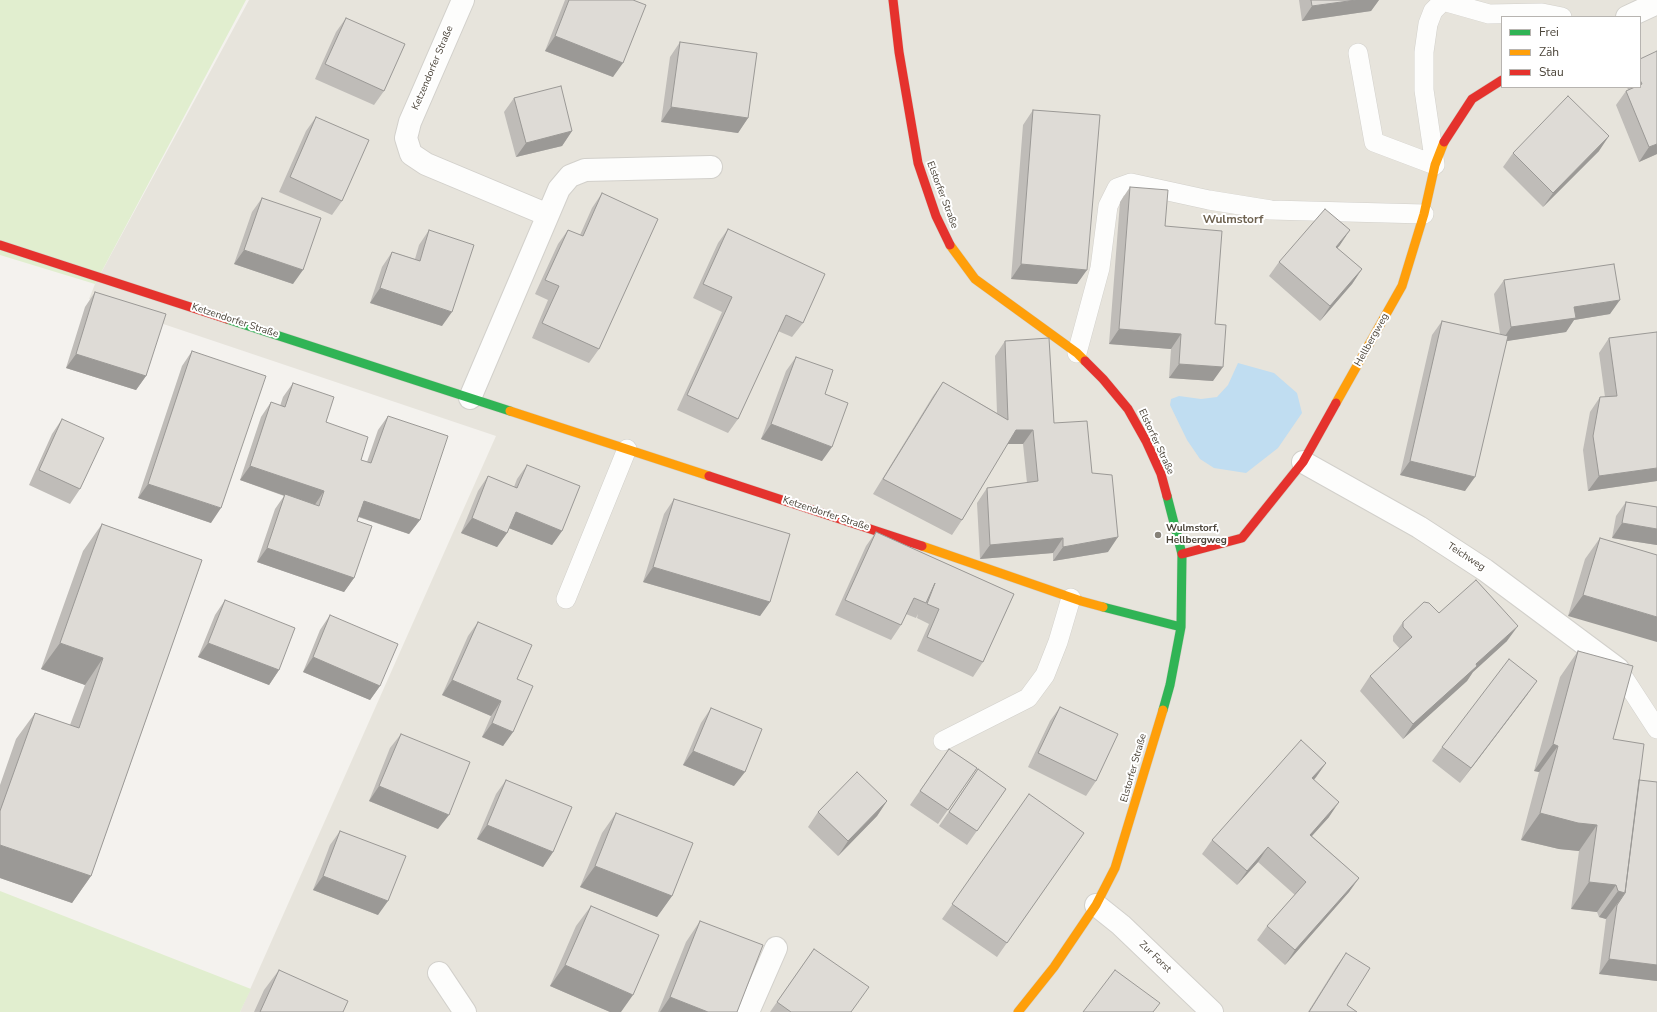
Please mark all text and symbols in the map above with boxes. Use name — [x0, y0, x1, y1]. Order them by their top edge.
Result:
legend — [1501, 16, 1641, 88]
street label: Ketzendorfer Straße — [410, 24, 456, 112]
text: Frei — [1539, 24, 1559, 40]
text: Zäh — [1539, 44, 1559, 60]
text: Stau — [1539, 64, 1564, 80]
street label: Elstorfer Straße — [924, 160, 960, 230]
district label: Wulmstorf — [1203, 213, 1263, 227]
street label: Ketzendorfer Straße — [190, 301, 280, 341]
street label: Hellbergweg — [1352, 311, 1392, 369]
street label: Elstorfer Straße — [1136, 407, 1176, 477]
street label: Ketzendorfer Straße — [781, 494, 871, 534]
place label: Wulmstorf, Hellbergweg — [1166, 523, 1227, 546]
marker: Wulmstorf, Hellbergweg — [1153, 530, 1163, 540]
street label: Teichweg — [1445, 540, 1487, 574]
street label: Elstorfer Straße — [1118, 732, 1150, 804]
street label: Zur Forst — [1136, 939, 1174, 975]

